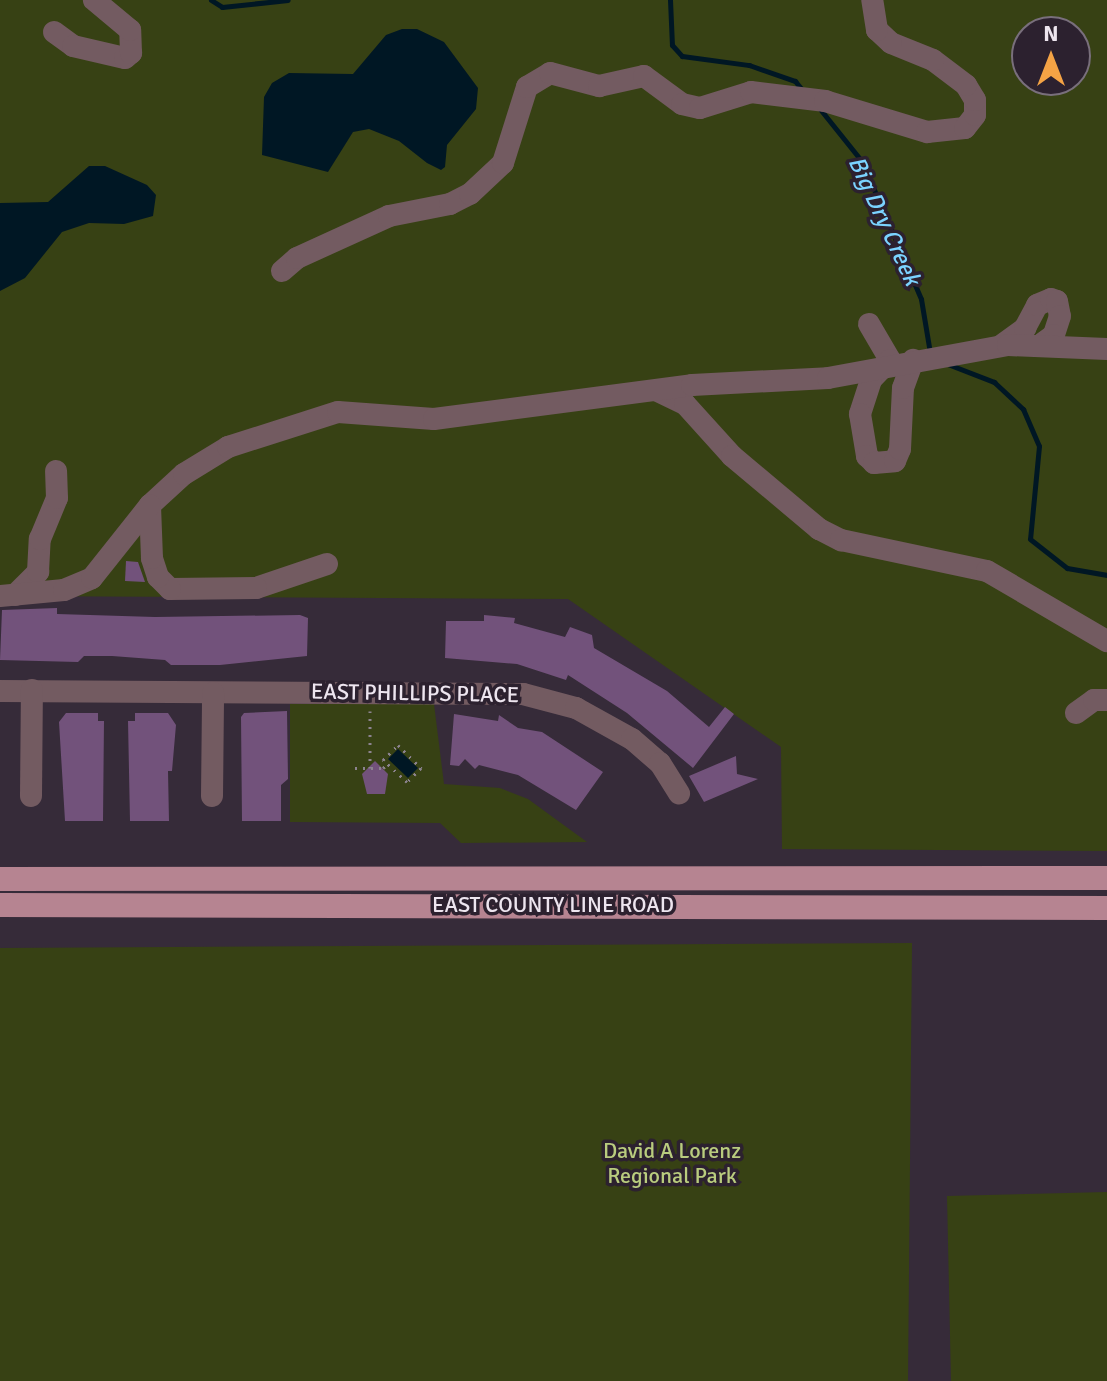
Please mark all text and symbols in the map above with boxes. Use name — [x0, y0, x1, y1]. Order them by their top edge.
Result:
north arrow — [1011, 16, 1091, 96]
text: N — [1043, 20, 1059, 47]
water label: Big Dry Creek — [841, 152, 927, 290]
street label: EAST PHILLIPS PLACE — [311, 678, 519, 708]
street label: EAST COUNTY LINE ROAD — [432, 892, 674, 918]
park label: David A Lorenz Regional Park — [603, 1137, 741, 1188]

